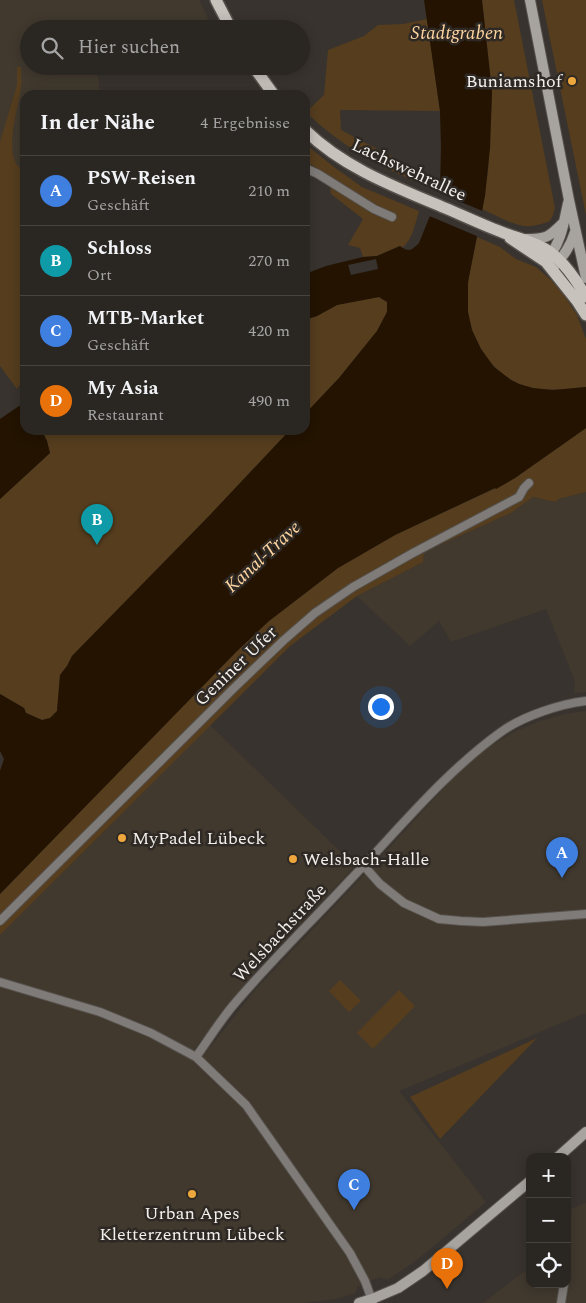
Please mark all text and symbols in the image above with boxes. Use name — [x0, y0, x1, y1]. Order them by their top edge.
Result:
water label: Stadtgraben — [411, 19, 503, 48]
search box — [20, 20, 310, 75]
text: Hier suchen — [78, 33, 180, 62]
icon: search — [38, 34, 66, 62]
place label: Buniamshof — [466, 68, 564, 95]
marker: Buniamshof — [566, 75, 578, 87]
text: In der Nähe — [40, 107, 155, 139]
text: 4 Ergebnisse — [200, 111, 290, 135]
street label: Lachswehrallee — [347, 132, 471, 208]
text: PSW-Reisen — [87, 164, 196, 193]
text: A — [50, 179, 62, 203]
text: 210 m — [248, 179, 290, 203]
text: Geschäft — [87, 193, 150, 217]
text: Schloss — [87, 234, 152, 263]
text: B — [50, 249, 62, 273]
text: 270 m — [248, 249, 290, 273]
text: Ort — [87, 263, 112, 287]
text: MTB-Market — [87, 304, 204, 333]
text: C — [50, 319, 62, 343]
text: 420 m — [248, 319, 290, 343]
text: Geschäft — [87, 333, 150, 357]
text: My Asia — [87, 374, 159, 403]
text: D — [50, 389, 62, 413]
text: 490 m — [248, 389, 290, 413]
text: Restaurant — [87, 403, 164, 427]
pin: B — [81, 504, 113, 545]
water label: Kanal-Trave — [218, 514, 308, 600]
street label: Geniner Ufer — [189, 620, 283, 712]
your location — [368, 694, 394, 720]
place label: MyPadel Lübeck — [132, 825, 265, 852]
marker: MyPadel Lübeck — [116, 832, 128, 844]
pin: A — [546, 837, 578, 878]
place label: Welsbach-Halle — [303, 846, 429, 873]
marker: Welsbach-Halle — [287, 853, 299, 865]
street label: Welsbachstraße — [227, 877, 333, 989]
map controls — [526, 1153, 571, 1288]
button: + — [526, 1153, 571, 1198]
pin: C — [338, 1169, 370, 1210]
marker: Urban Apes Kletterzentrum Lübeck — [186, 1188, 198, 1200]
button: − — [526, 1198, 571, 1243]
place label: Urban Apes Kletterzentrum Lübeck — [99, 1200, 285, 1248]
button: locate — [526, 1243, 571, 1288]
pin: D — [431, 1248, 463, 1289]

